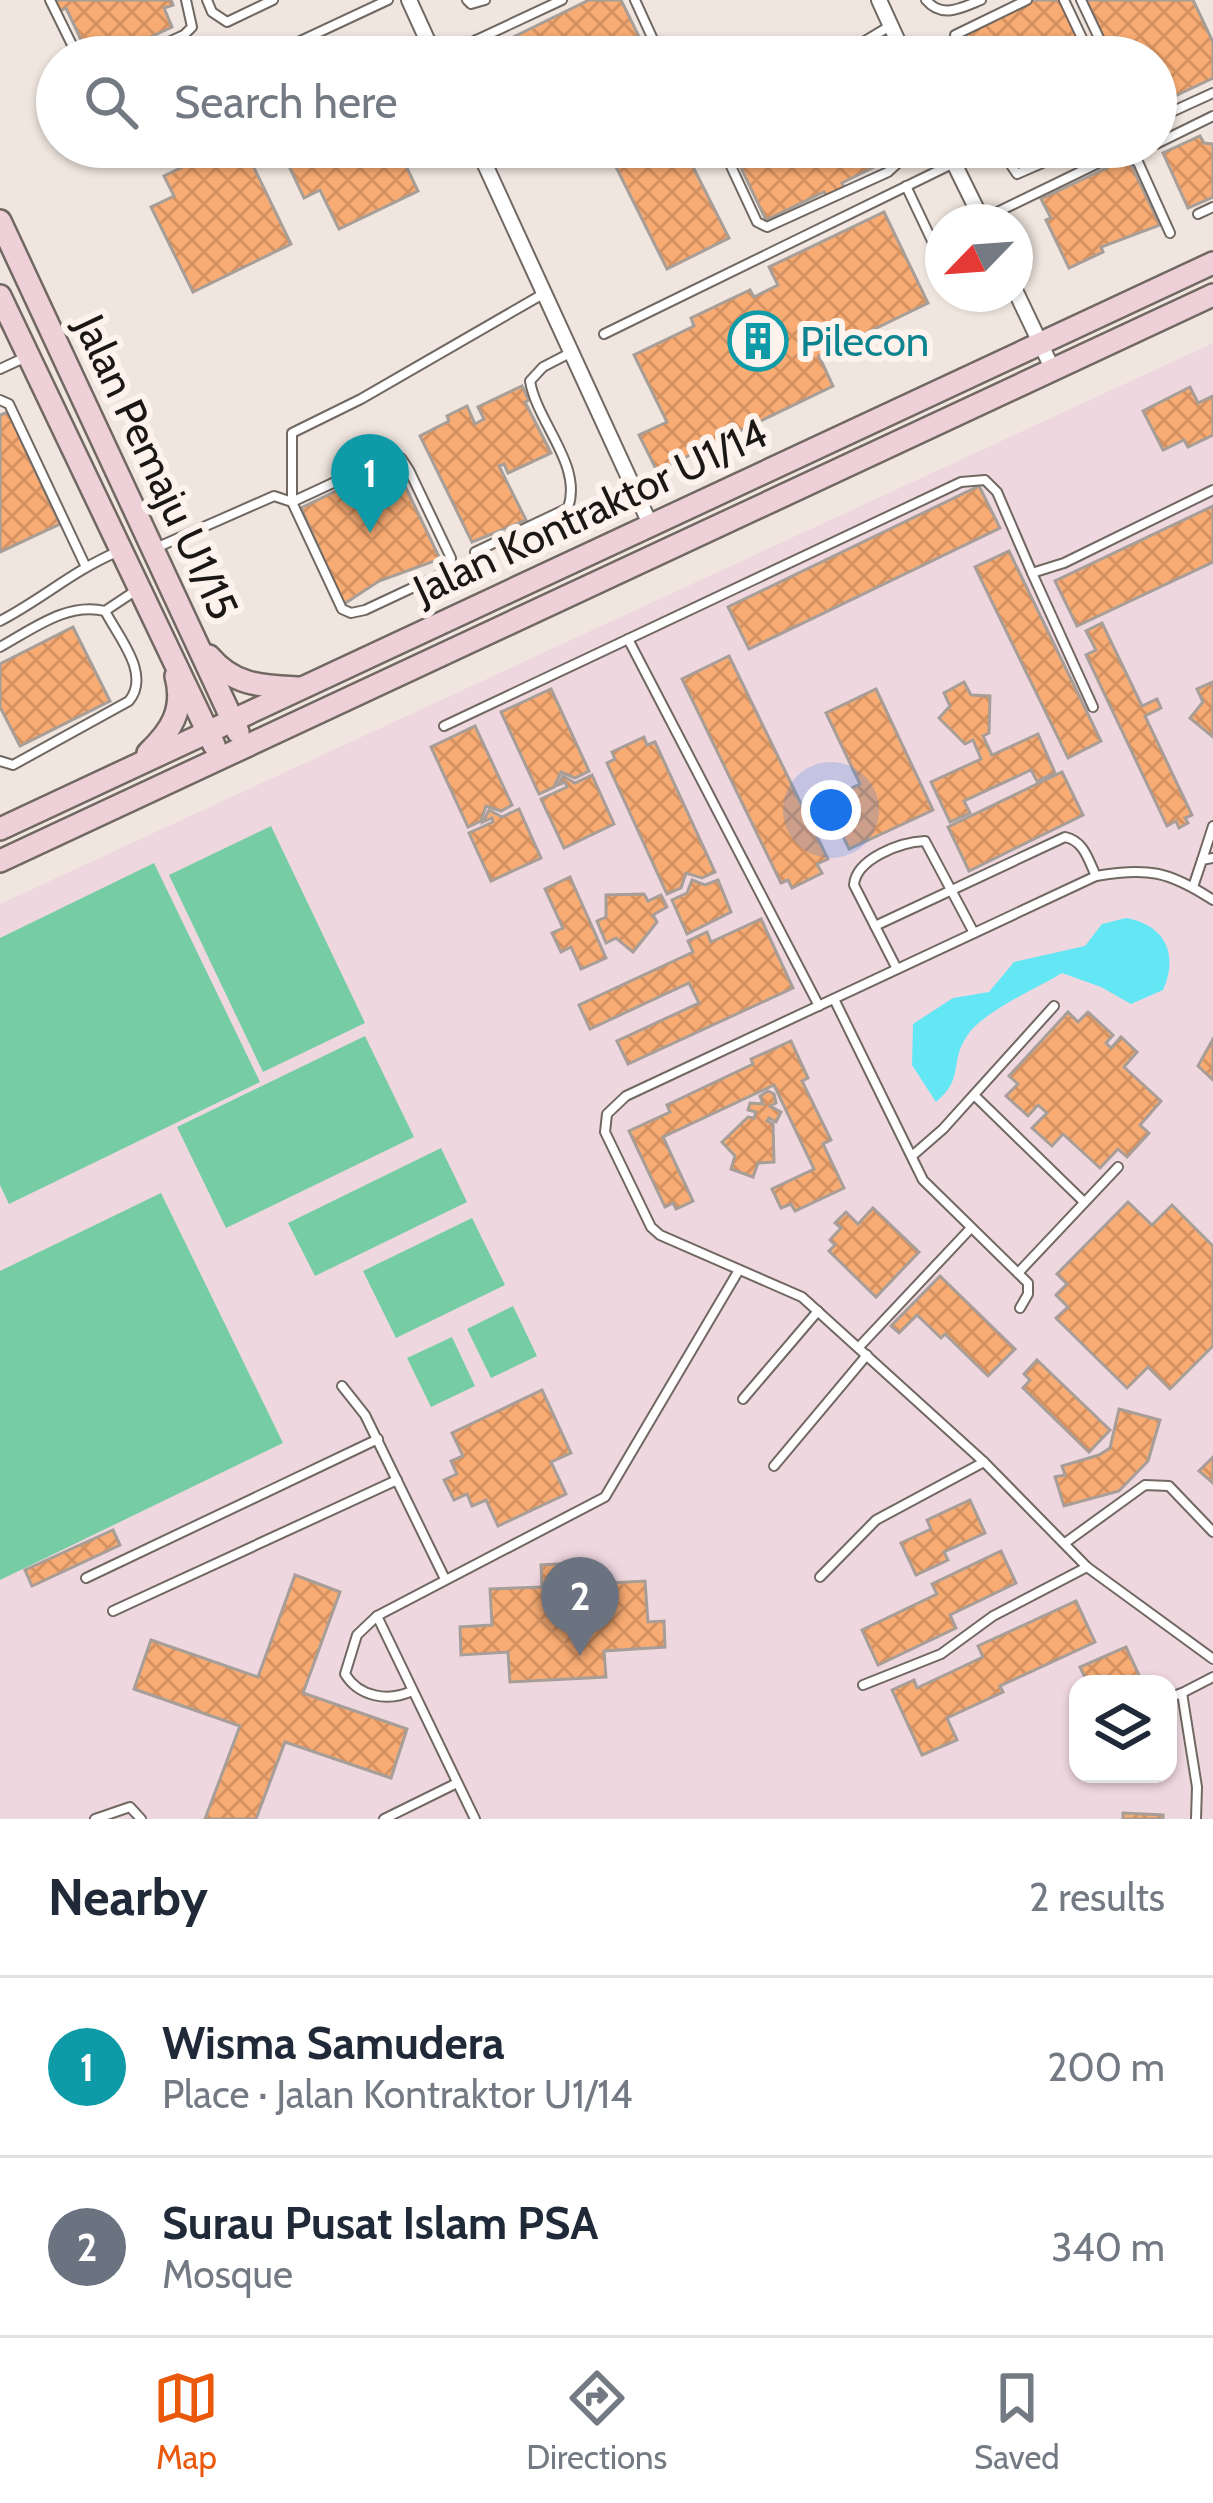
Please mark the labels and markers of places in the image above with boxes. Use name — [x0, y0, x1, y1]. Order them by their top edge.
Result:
building icon: Pilecon — [727, 310, 789, 372]
place label: Pilecon — [800, 315, 929, 367]
pin: 1 — [331, 434, 409, 533]
pin: 2 — [541, 1557, 619, 1656]

